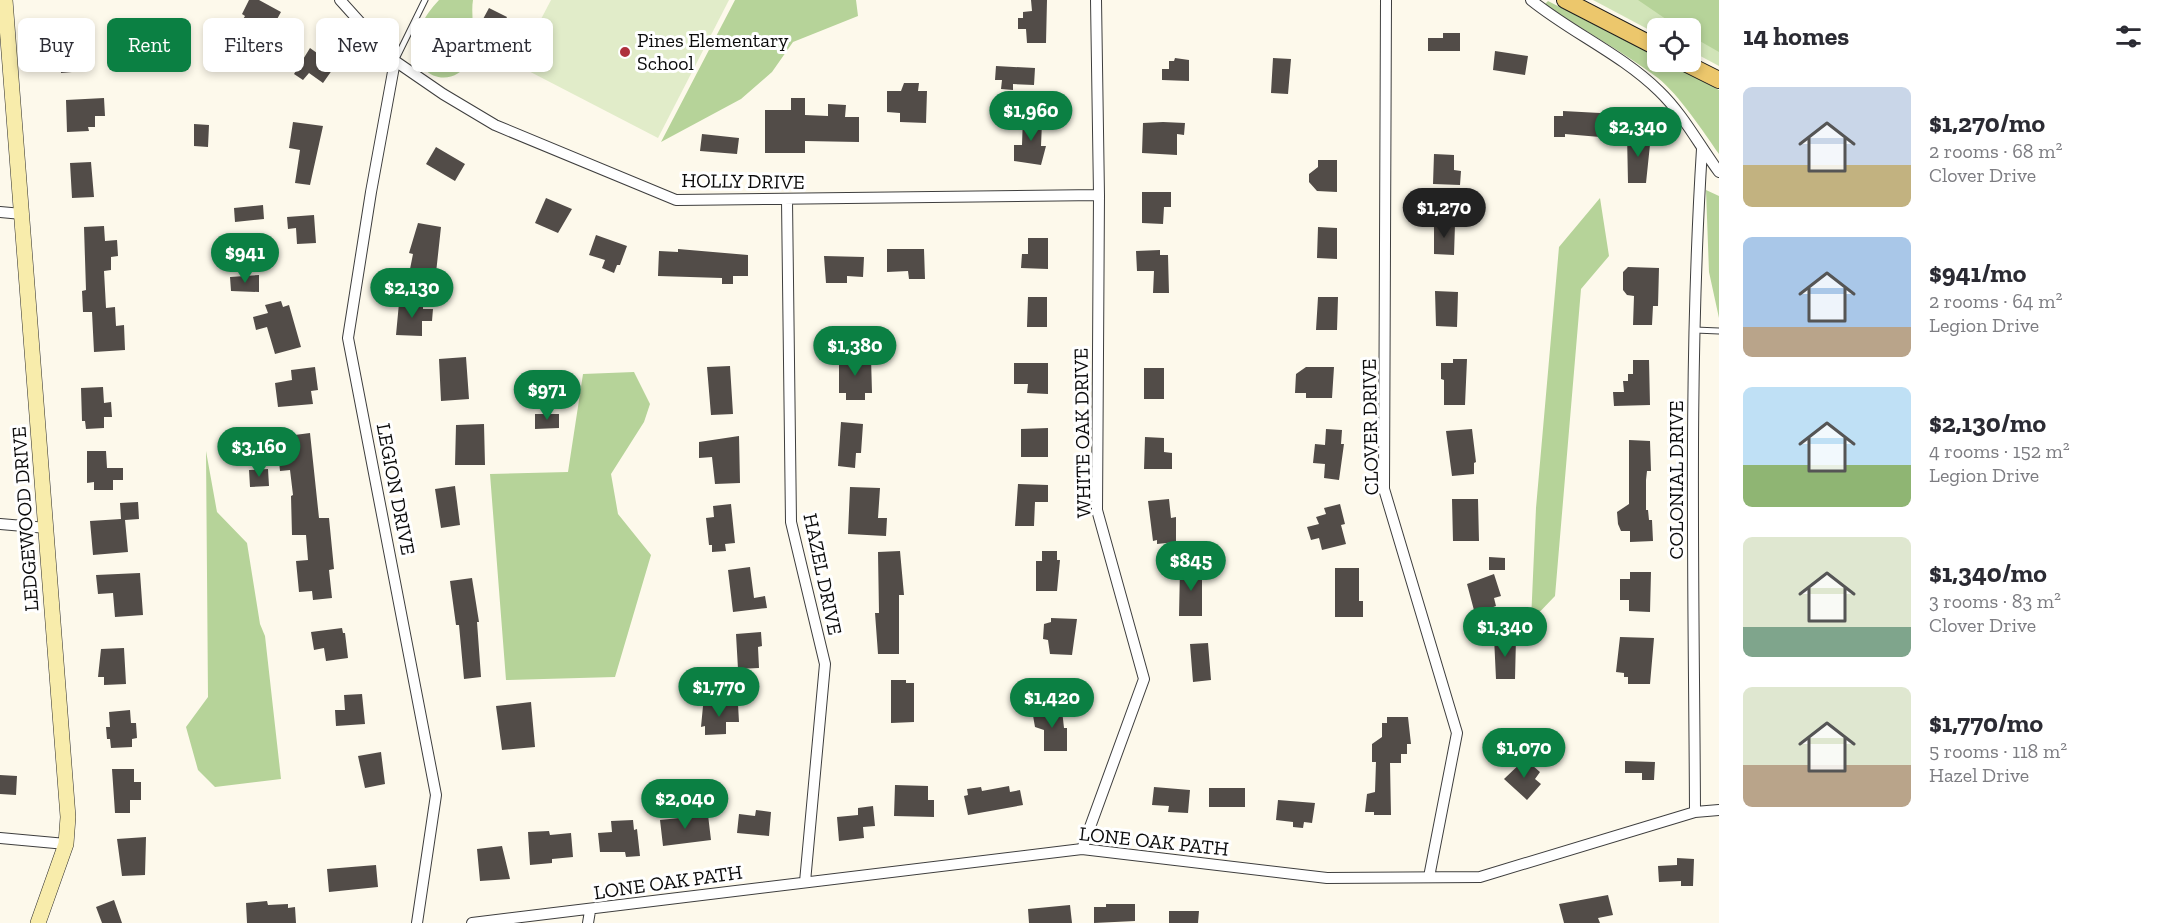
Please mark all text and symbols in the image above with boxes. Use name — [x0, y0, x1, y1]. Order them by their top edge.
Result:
chip: Buy — [18, 18, 95, 72]
chip: Rent — [107, 18, 191, 72]
chip: Filters — [203, 18, 304, 72]
chip: New — [316, 18, 399, 72]
chip: Apartment — [411, 18, 553, 72]
map controls — [1647, 18, 1701, 72]
button: locate — [1647, 18, 1701, 72]
text: 14 homes — [1743, 20, 1849, 52]
icon: filters — [2112, 20, 2145, 53]
place label: Pines Elementary School — [637, 28, 789, 75]
marker: Pines Elementary School — [618, 45, 632, 59]
pin: $1,960 — [982, 91, 1080, 142]
text: $1,960 — [1003, 98, 1059, 122]
pin: $2,340 — [1589, 107, 1687, 158]
text: $1,270/mo — [1929, 107, 2045, 139]
icon: home — [1791, 111, 1863, 183]
text: $2,340 — [1609, 114, 1667, 138]
text: 2 rooms · 68 m² — [1929, 139, 2062, 163]
text: Clover Drive — [1929, 163, 2036, 187]
street label: HOLLY DRIVE — [681, 168, 805, 194]
pin: $1,270 — [1395, 188, 1493, 239]
text: $1,270 — [1417, 195, 1471, 219]
pin: $941 — [209, 233, 281, 284]
text: $941 — [225, 240, 265, 264]
text: $941/mo — [1929, 257, 2026, 289]
icon: home — [1791, 261, 1863, 333]
pin: $2,130 — [363, 268, 461, 319]
text: $2,130 — [384, 275, 440, 299]
text: 2 rooms · 64 m² — [1929, 289, 2062, 313]
text: Legion Drive — [1929, 313, 2039, 337]
pin: $1,380 — [806, 326, 904, 377]
text: $1,380 — [827, 333, 883, 357]
street label: WHITE OAK DRIVE — [1069, 348, 1095, 518]
street label: CLOVER DRIVE — [1357, 358, 1383, 496]
pin: $971 — [511, 370, 583, 421]
text: $971 — [528, 377, 566, 401]
street label: COLONIAL DRIVE — [1664, 401, 1688, 559]
text: $2,130/mo — [1929, 407, 2046, 439]
icon: home — [1791, 411, 1863, 483]
street label: LEGION DRIVE — [371, 421, 421, 557]
street label: LEDGEWOOD DRIVE — [7, 426, 43, 612]
pin: $3,160 — [210, 427, 308, 478]
text: $3,160 — [231, 434, 287, 458]
text: 4 rooms · 152 m² — [1929, 439, 2070, 463]
text: Legion Drive — [1929, 463, 2039, 487]
street label: HAZEL DRIVE — [798, 511, 848, 637]
pin: $845 — [1155, 541, 1227, 592]
text: $845 — [1170, 548, 1212, 572]
text: $1,340/mo — [1929, 557, 2047, 589]
icon: home — [1791, 561, 1863, 633]
text: 3 rooms · 83 m² — [1929, 589, 2061, 613]
pin: $1,340 — [1456, 607, 1554, 658]
text: Clover Drive — [1929, 613, 2036, 637]
text: $1,340 — [1477, 614, 1533, 638]
pin: $1,770 — [670, 667, 768, 718]
text: $1,770 — [692, 674, 746, 698]
pin: $1,420 — [1003, 678, 1101, 729]
text: $1,420 — [1024, 685, 1080, 709]
text: $1,770/mo — [1929, 707, 2043, 739]
icon: home — [1791, 711, 1863, 783]
pin: $1,070 — [1475, 728, 1573, 779]
text: $1,070 — [1496, 735, 1552, 759]
text: 5 rooms · 118 m² — [1929, 739, 2067, 763]
text: Hazel Drive — [1929, 763, 2029, 787]
pin: $2,040 — [636, 779, 734, 830]
text: $2,040 — [655, 786, 715, 810]
street label: LONE OAK PATH — [1078, 821, 1230, 861]
street label: LONE OAK PATH — [592, 860, 744, 904]

